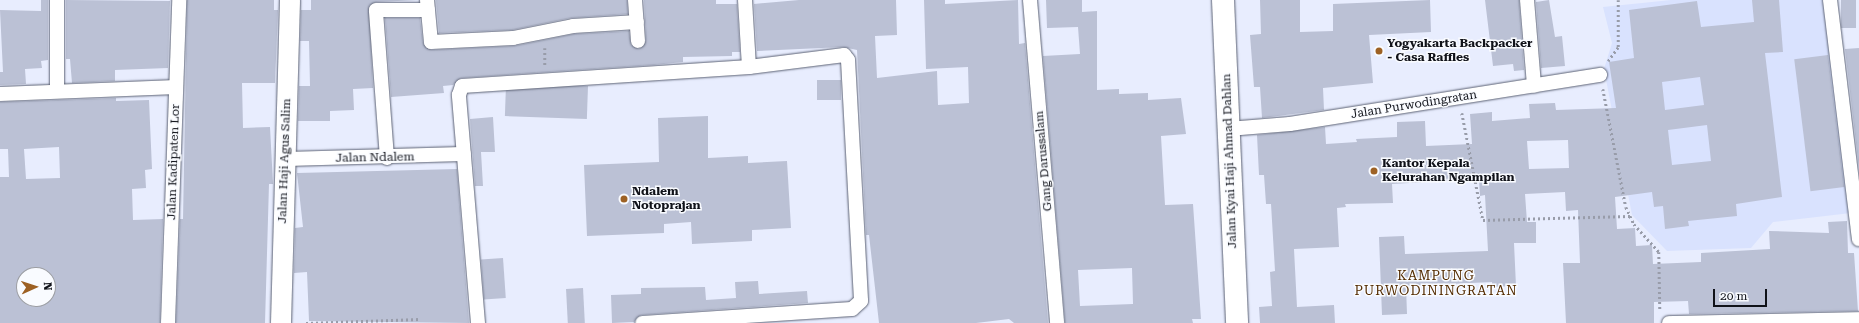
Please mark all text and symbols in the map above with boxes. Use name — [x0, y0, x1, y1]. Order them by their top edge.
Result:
place label: Yogyakarta Backpacker - Casa Raffles — [1387, 37, 1532, 65]
marker: Yogyakarta Backpacker - Casa Raffles — [1374, 46, 1384, 56]
street label: Jalan Kyai Haji Ahmad Dahlan — [1220, 73, 1240, 249]
street label: Jalan Purwodingratan — [1350, 88, 1478, 122]
street label: Jalan Haji Agus Salim — [276, 98, 294, 224]
street label: Jalan Kadipaten Lor — [165, 104, 183, 220]
street label: Gang Darussalam — [1032, 110, 1056, 212]
street label: Jalan Ndalem — [335, 150, 415, 166]
place label: Kantor Kepala Kelurahan Ngampilan — [1382, 157, 1514, 185]
marker: Kantor Kepala Kelurahan Ngampilan — [1369, 166, 1379, 176]
place label: Ndalem Notoprajan — [632, 185, 701, 213]
marker: Ndalem Notoprajan — [619, 194, 629, 204]
north arrow — [16, 267, 56, 307]
district label: KAMPUNG PURWODININGRATAN — [1354, 269, 1518, 300]
scale bar — [1715, 281, 1769, 307]
text: N — [41, 282, 54, 291]
text: 20 m — [1720, 289, 1747, 303]

